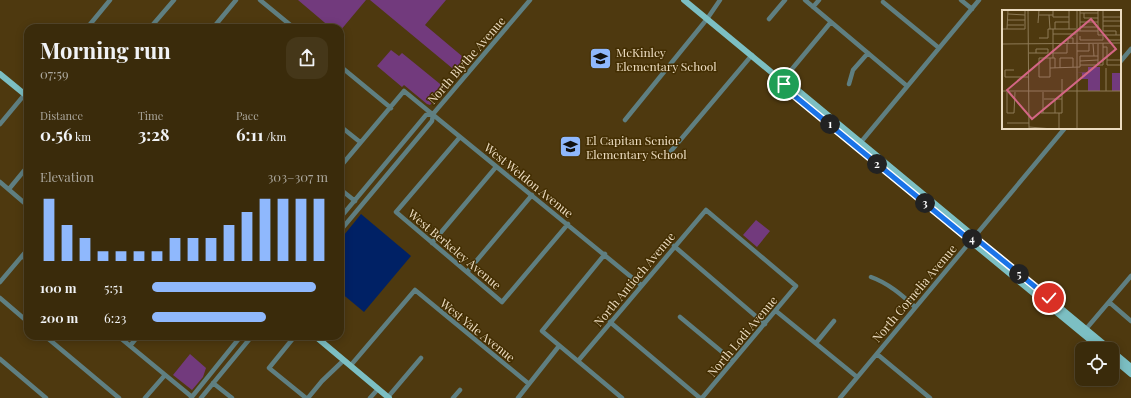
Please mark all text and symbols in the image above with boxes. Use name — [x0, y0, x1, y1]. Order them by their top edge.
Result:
inset map — [1002, 10, 1121, 129]
street label: North Blythe Avenue — [424, 13, 508, 107]
text: Morning run — [40, 35, 171, 65]
button: share — [286, 37, 328, 79]
place label: McKinley Elementary School — [616, 44, 717, 74]
school or university icon: McKinley Elementary School — [588, 46, 614, 72]
text: 07:59 — [40, 65, 69, 82]
pin — [767, 67, 801, 101]
icon: arrive — [773, 73, 795, 95]
text: Distance — [40, 108, 83, 123]
text: Time — [138, 108, 163, 123]
text: Pace — [236, 108, 259, 123]
pin: 1 — [820, 114, 840, 134]
text: 1 — [828, 116, 832, 131]
text: 0.56 — [40, 123, 73, 145]
text: 3:28 — [138, 123, 170, 145]
text: 6:11 — [236, 123, 264, 145]
text: km — [73, 129, 91, 144]
text: /km — [264, 129, 286, 144]
place label: El Capitan Senior Elementary School — [586, 132, 687, 162]
school or university icon: El Capitan Senior Elementary School — [557, 134, 583, 160]
street label: West Weldon Avenue — [480, 138, 577, 221]
pin: 2 — [867, 154, 887, 174]
text: 2 — [874, 156, 880, 171]
text: Elevation — [40, 168, 94, 185]
text: 303–307 m — [267, 168, 328, 185]
pin: 3 — [915, 193, 935, 213]
text: 3 — [922, 195, 928, 210]
street label: West Berkeley Avenue — [404, 205, 505, 293]
street label: North Antioch Avenue — [590, 229, 678, 329]
pin: 4 — [962, 229, 982, 249]
text: 4 — [969, 231, 975, 246]
street label: North Cornelia Avenue — [868, 241, 960, 345]
pin: 5 — [1009, 264, 1029, 284]
text: 5 — [1016, 266, 1022, 281]
text: 100 m — [40, 279, 77, 296]
text: 5:51 — [104, 279, 123, 296]
pin — [1032, 281, 1066, 315]
icon: check — [1038, 287, 1060, 309]
street label: North Lodi Avenue — [703, 292, 781, 380]
street label: West Yale Avenue — [436, 294, 519, 365]
text: 200 m — [40, 309, 78, 326]
text: 6:23 — [104, 309, 126, 326]
map controls — [1075, 342, 1119, 386]
button: locate — [1075, 342, 1119, 386]

